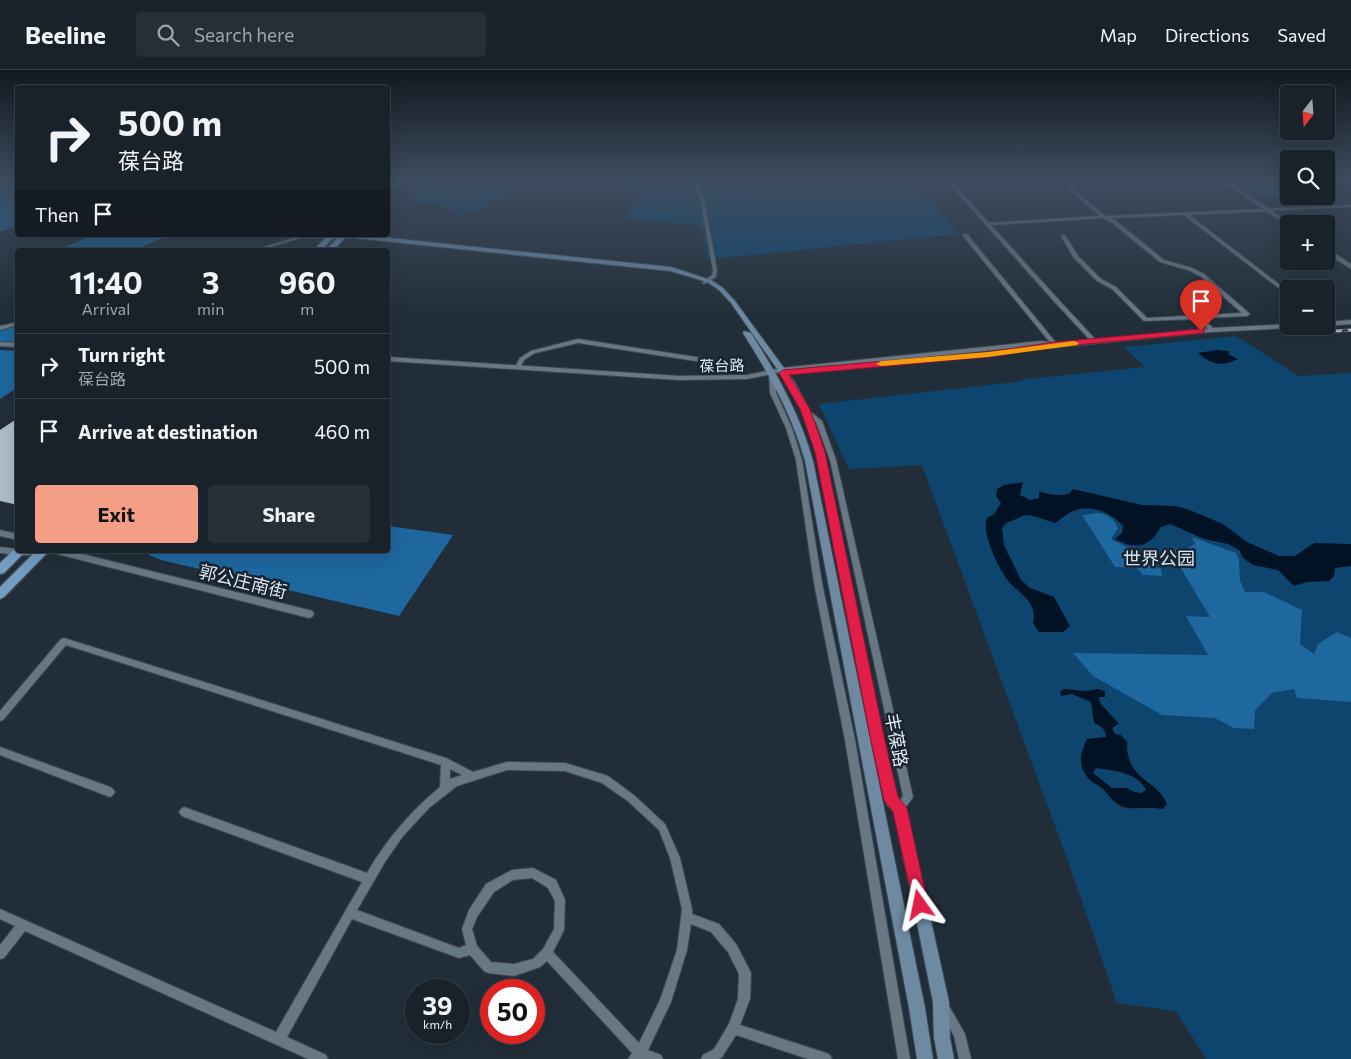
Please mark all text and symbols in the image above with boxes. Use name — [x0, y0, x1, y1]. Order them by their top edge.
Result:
search box — [136, 12, 486, 57]
text: Beeline — [25, 20, 106, 49]
icon: search — [154, 21, 182, 49]
text: Search here — [194, 23, 294, 46]
text: Map — [1100, 24, 1137, 46]
text: Directions — [1165, 24, 1249, 46]
text: Saved — [1277, 24, 1326, 46]
north arrow — [1280, 85, 1335, 140]
map controls — [1280, 85, 1335, 335]
text: 500 m — [118, 100, 222, 143]
icon: right — [35, 105, 100, 170]
text: 葆台路 — [118, 147, 184, 174]
button: search — [1280, 150, 1335, 205]
icon: arrive — [89, 200, 117, 228]
text: Then — [35, 203, 79, 226]
button: + — [1280, 215, 1335, 270]
text: 11:40 — [69, 263, 143, 300]
text: 3 — [202, 263, 219, 300]
text: 960 — [279, 263, 336, 300]
pin — [1180, 280, 1222, 331]
button: − — [1280, 280, 1335, 335]
icon: arrive — [1187, 287, 1215, 315]
text: Arrival — [82, 299, 130, 318]
text: min — [197, 299, 224, 318]
text: m — [300, 299, 314, 318]
text: Turn right — [78, 343, 165, 366]
icon: right — [35, 352, 63, 380]
text: 500 m — [314, 355, 370, 378]
street label: 葆台路 — [699, 356, 745, 374]
text: 葆台路 — [78, 369, 126, 388]
icon: arrive — [35, 417, 63, 445]
text: Arrive at destination — [78, 420, 258, 443]
text: 460 m — [314, 420, 370, 443]
button: Exit — [35, 485, 198, 543]
button: Share — [208, 485, 370, 543]
park label: 世界公园 — [1123, 547, 1195, 569]
street label: 郭公庄南街 — [197, 559, 289, 603]
street label: 丰葆路 — [881, 711, 913, 769]
position arrow — [893, 878, 945, 930]
speed limit sign: 50 — [480, 979, 545, 1044]
text: 39 — [423, 990, 453, 1020]
text: km/h — [423, 1017, 452, 1031]

